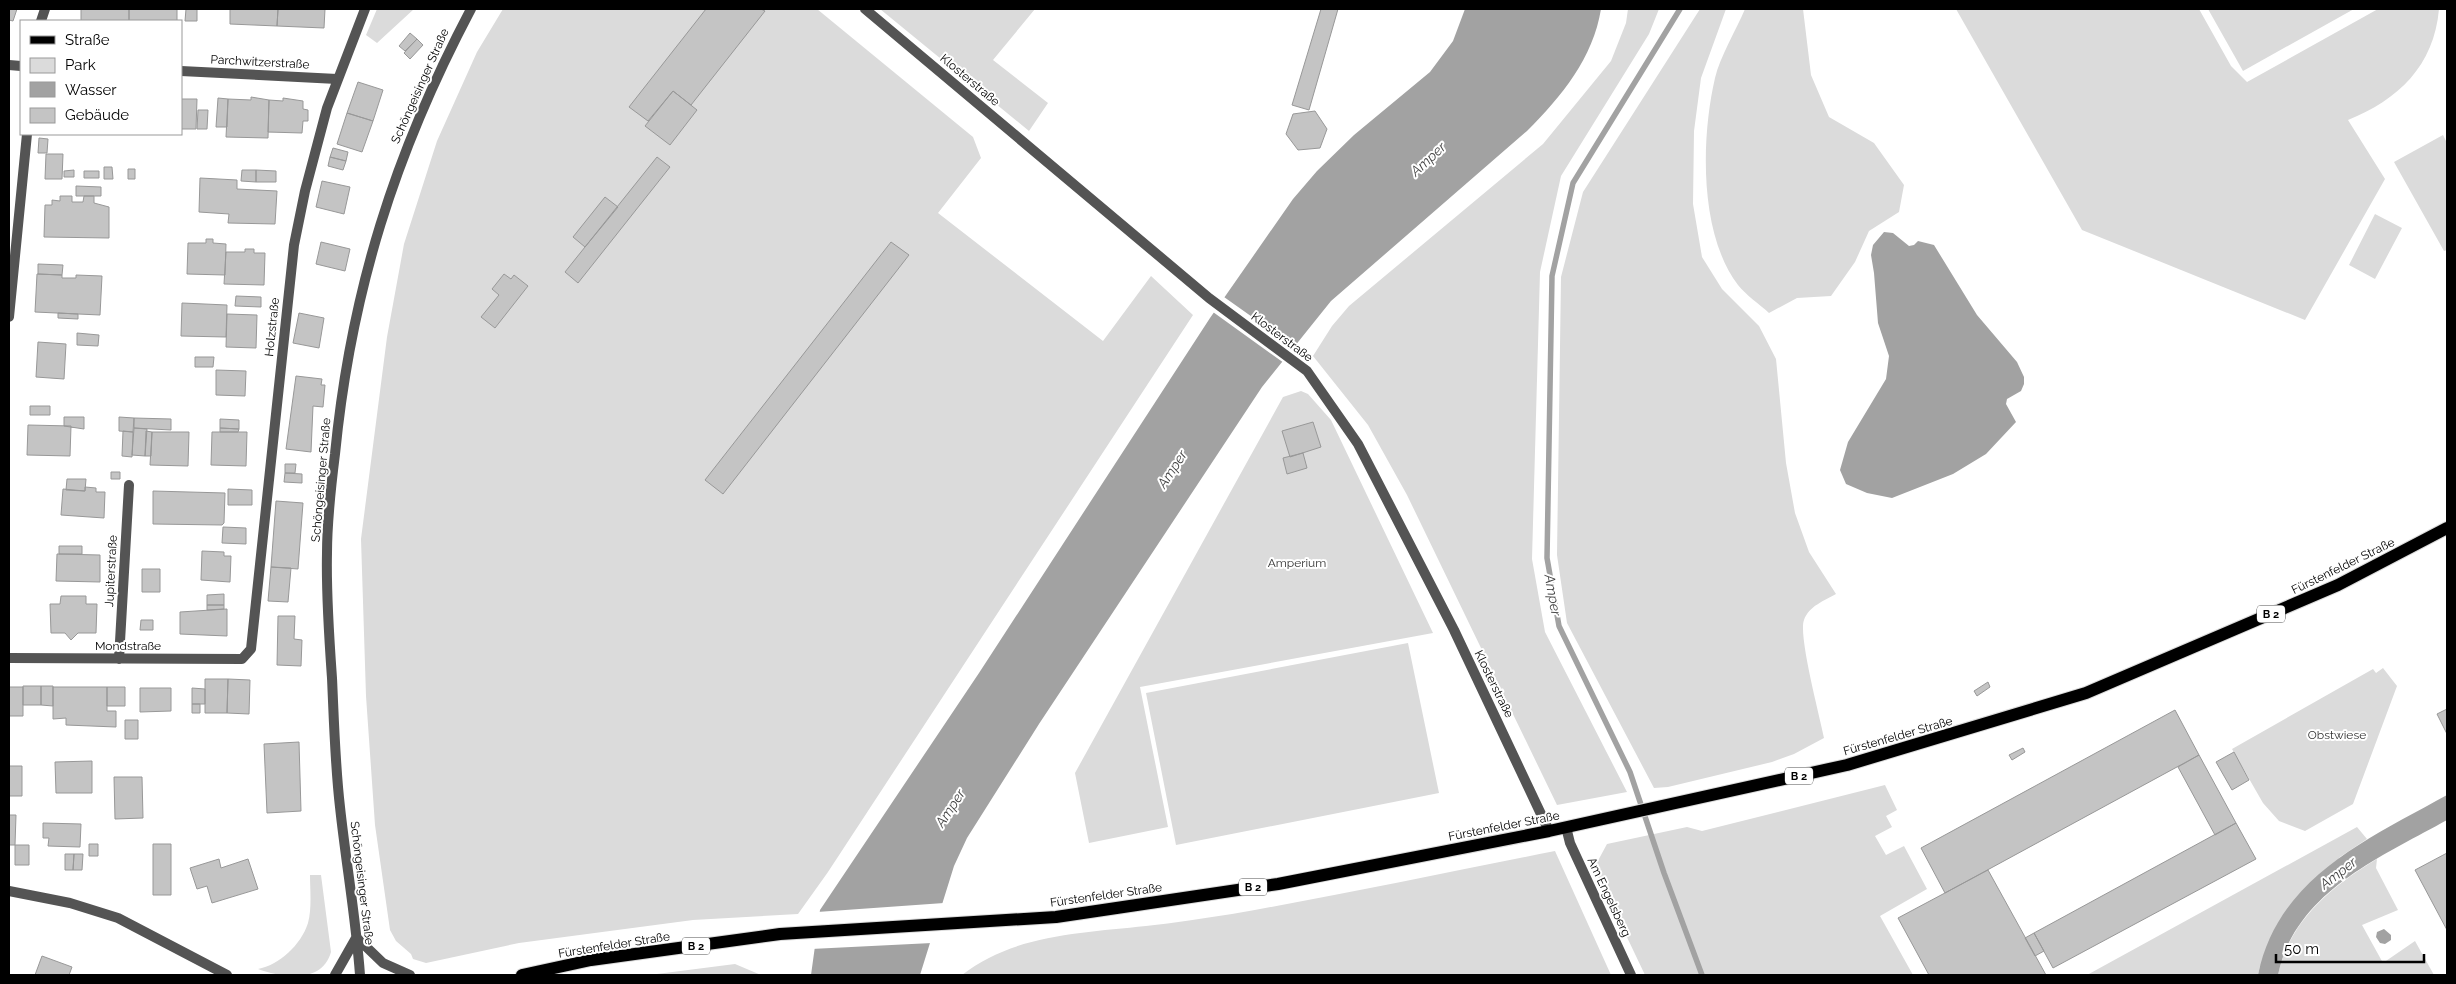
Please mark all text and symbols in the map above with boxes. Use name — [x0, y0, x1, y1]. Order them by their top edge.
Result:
legend — [20, 20, 182, 135]
street label: Schöngeisinger Straße — [388, 26, 452, 146]
text: Straße — [65, 31, 110, 49]
street label: Klosterstraße — [937, 51, 1003, 109]
street label: Parchwitzerstraße — [210, 52, 310, 72]
text: Park — [65, 56, 96, 74]
text: Wasser — [65, 81, 117, 99]
text: Gebäude — [65, 106, 129, 124]
water label: Amper — [1406, 138, 1450, 180]
street label: Holzstraße — [262, 297, 282, 357]
street label: Klosterstraße — [1249, 309, 1315, 365]
street label: Schöngeisinger Straße — [309, 417, 333, 543]
water label: Amper — [1153, 446, 1191, 492]
street label: Jupiterstraße — [102, 535, 120, 607]
street label: Fürstenfelder Straße — [2289, 535, 2397, 597]
park label: Amperium — [1268, 556, 1326, 570]
water label: Amper — [1541, 572, 1565, 618]
road number: B 2 — [2257, 606, 2285, 622]
street label: Mondstraße — [95, 639, 161, 653]
street label: Klosterstraße — [1472, 648, 1516, 720]
street label: Fürstenfelder Straße — [1842, 714, 1954, 758]
park label: Obstwiese — [2308, 728, 2366, 742]
road number: B 2 — [1785, 768, 1813, 784]
water label: Amper — [931, 785, 969, 831]
street label: Fürstenfelder Straße — [1447, 808, 1561, 844]
street label: Schöngeisinger Straße — [347, 820, 377, 946]
water label: Amper — [2316, 853, 2360, 893]
street label: Am Engelsberg — [1585, 855, 1633, 939]
road number: B 2 — [1239, 879, 1267, 896]
street label: Fürstenfelder Straße — [1049, 880, 1163, 910]
street label: Fürstenfelder Straße — [557, 929, 671, 961]
scale bar — [2276, 932, 2424, 964]
road number: B 2 — [682, 938, 710, 954]
text: 50 m — [2284, 940, 2319, 958]

